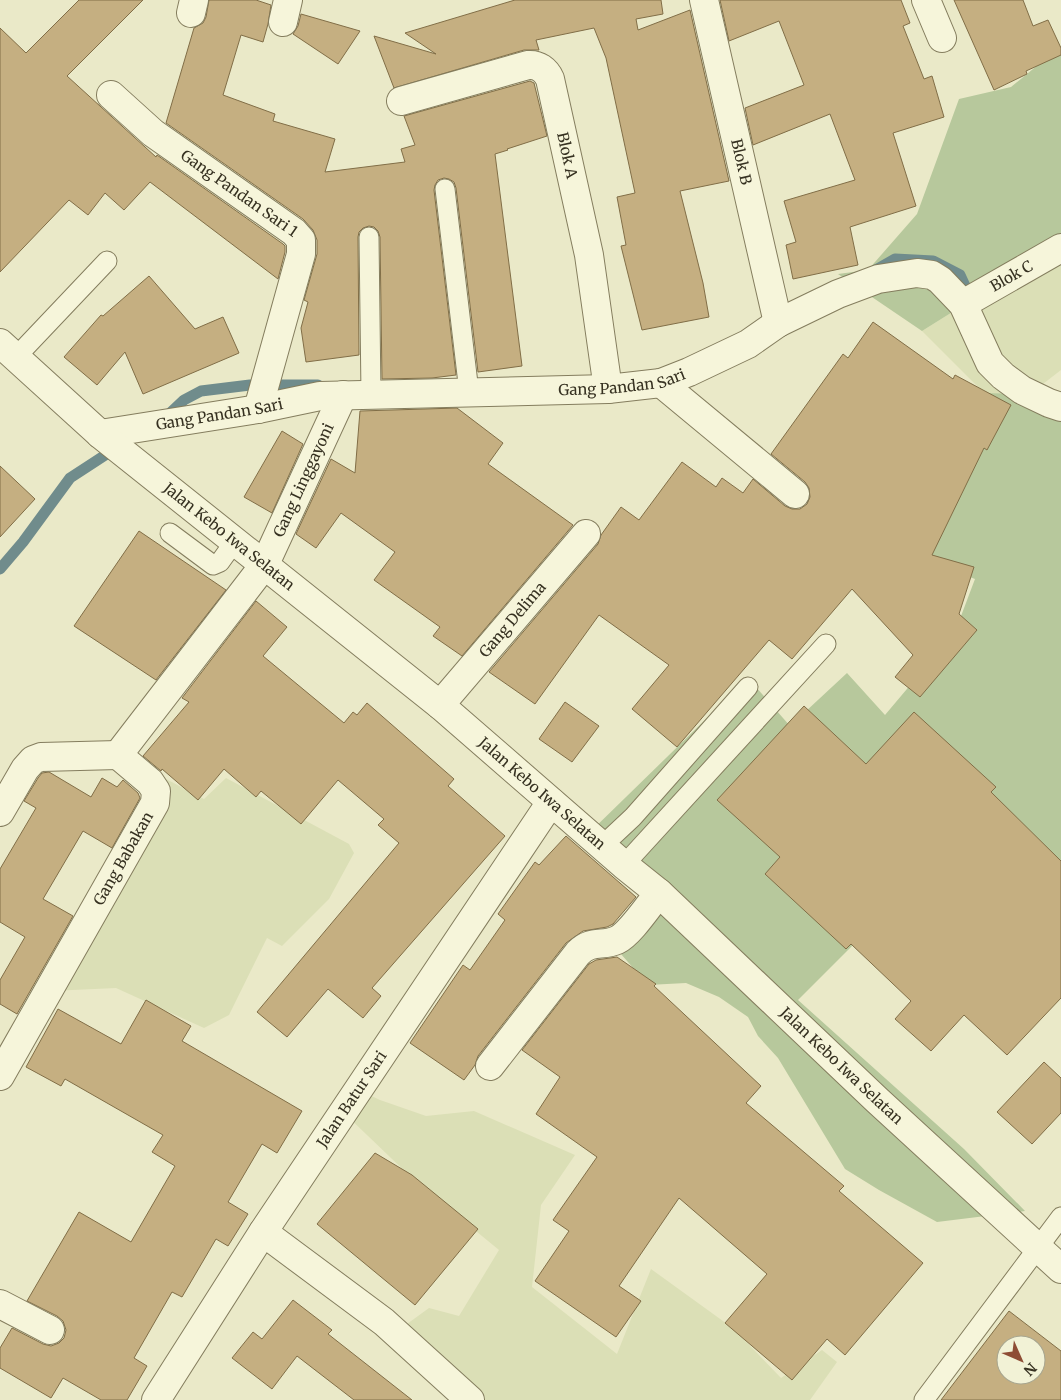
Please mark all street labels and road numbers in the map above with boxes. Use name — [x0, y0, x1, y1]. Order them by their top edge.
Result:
street label: Blok A — [553, 130, 582, 181]
street label: Blok B — [727, 137, 756, 186]
street label: Gang Pandan Sari 1 — [177, 145, 302, 241]
street label: Blok C — [987, 256, 1036, 295]
street label: Gang Pandan Sari — [558, 364, 688, 399]
street label: Gang Pandan Sari — [155, 394, 285, 434]
street label: Gang Linggayoni — [269, 420, 338, 540]
street label: Jalan Kebo Iwa Selatan — [159, 478, 299, 594]
street label: Gang Delima — [475, 578, 550, 661]
street label: Jalan Kebo Iwa Selatan — [474, 732, 610, 854]
street label: Gang Babakan — [89, 808, 157, 908]
street label: Jalan Kebo Iwa Selatan — [775, 1002, 907, 1128]
street label: Jalan Batur Sari — [312, 1047, 391, 1152]

